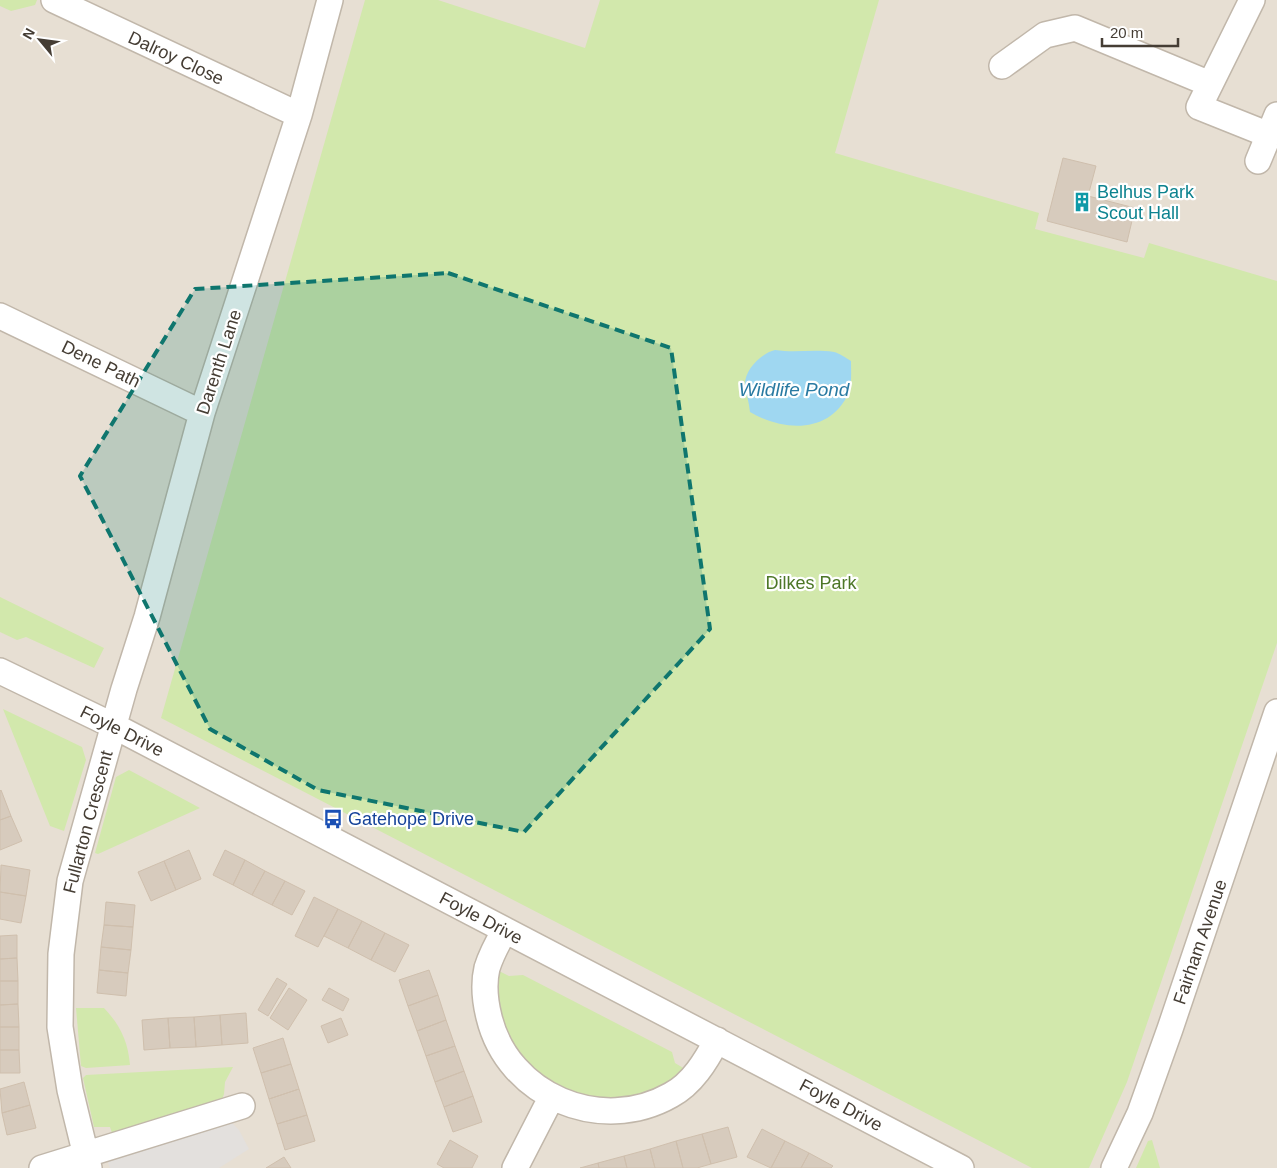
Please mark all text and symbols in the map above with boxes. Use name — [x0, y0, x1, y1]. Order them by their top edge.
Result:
north arrow — [15, 15, 65, 65]
scale bar — [1102, 15, 1178, 47]
text: 20 m — [1110, 24, 1143, 41]
text: N — [19, 25, 38, 42]
street label: Dalroy Close — [125, 27, 227, 89]
place label: Belhus Park Scout Hall — [1097, 182, 1195, 223]
building icon: Belhus Park Scout Hall — [1071, 191, 1093, 213]
street label: Darenth Lane — [193, 307, 245, 417]
street label: Dene Path — [58, 336, 144, 392]
water label: Wildlife Pond — [739, 379, 851, 400]
park label: Dilkes Park — [765, 573, 858, 593]
street label: Foyle Drive — [77, 701, 167, 761]
street label: Fullarton Crescent — [59, 748, 117, 896]
bus stop icon: Gatehope Drive — [322, 808, 344, 830]
place label: Gatehope Drive — [348, 809, 474, 829]
street label: Fairham Avenue — [1169, 877, 1231, 1007]
street label: Foyle Drive — [436, 888, 526, 948]
street label: Foyle Drive — [796, 1075, 886, 1135]

